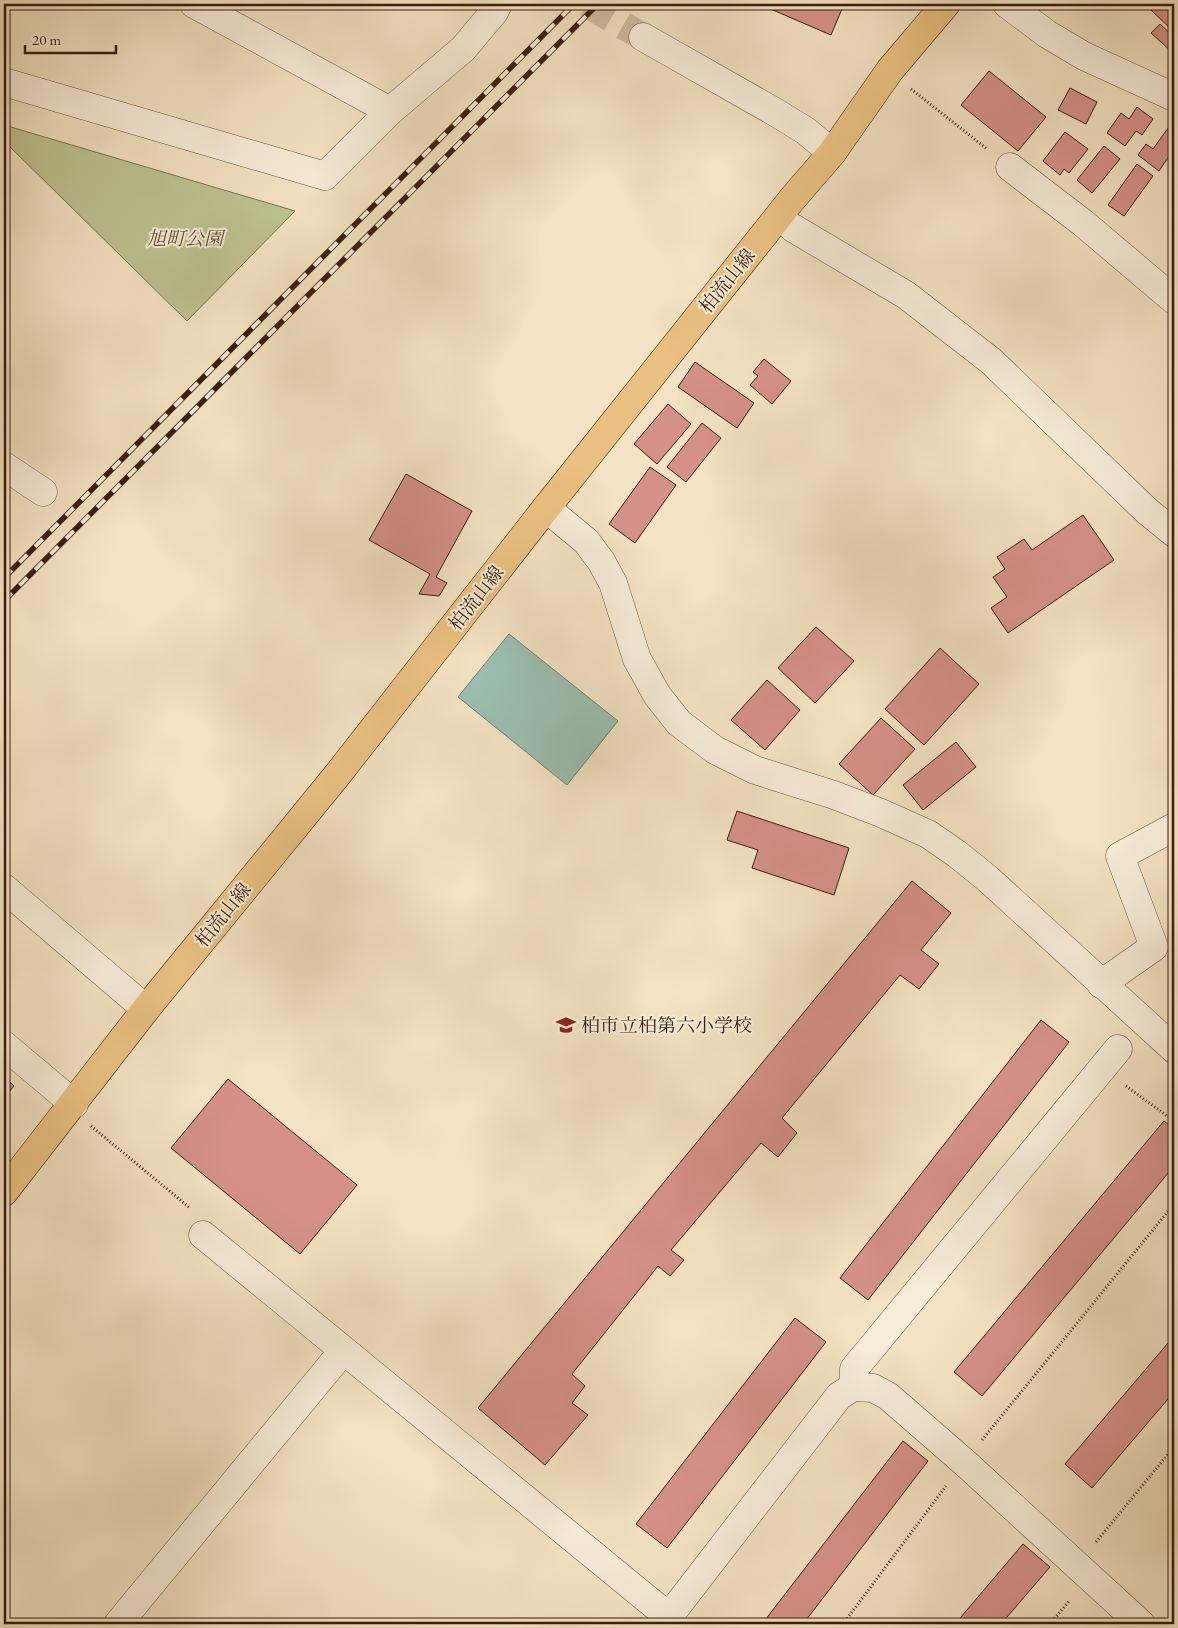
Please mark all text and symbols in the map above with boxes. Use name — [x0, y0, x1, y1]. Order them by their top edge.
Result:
scale bar — [25, 22, 116, 54]
text: 20 m — [32, 30, 61, 49]
park label: 旭町公園 — [147, 226, 226, 251]
street label: 柏流山線 — [693, 244, 761, 318]
street label: 柏流山線 — [443, 560, 509, 636]
street label: 柏流山線 — [189, 878, 257, 952]
place label: 柏市立柏第六小学校 — [581, 1013, 752, 1038]
school or university icon: 柏市立柏第六小学校 — [555, 1014, 577, 1036]

